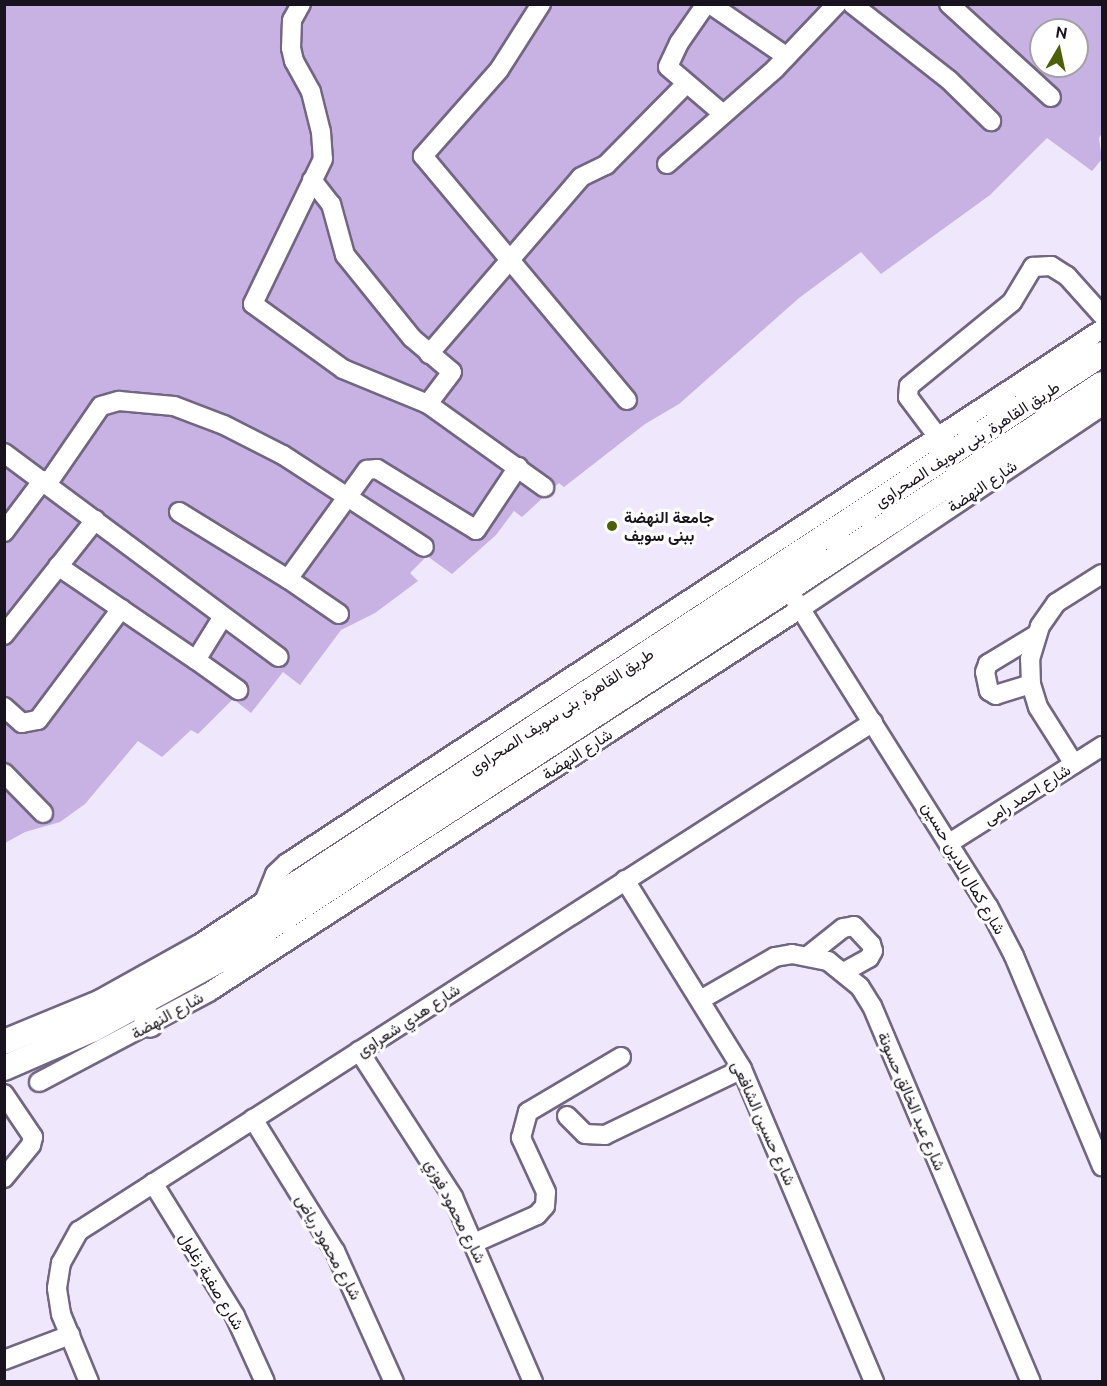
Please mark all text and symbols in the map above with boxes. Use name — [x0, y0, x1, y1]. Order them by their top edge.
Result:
north arrow — [1029, 18, 1089, 78]
text: N — [1054, 22, 1069, 42]
street label: طريق القاهرة, بنى سويف الصحراوى — [871, 377, 1063, 511]
street label: شارع النهضة — [944, 456, 1020, 516]
place label: جامعة النهضة ببنى سويف — [624, 507, 714, 545]
marker: جامعة النهضة ببنى سويف — [605, 519, 619, 533]
street label: طريق القاهرة, بنى سويف الصحراوى — [465, 644, 657, 778]
street label: شارع النهضة — [538, 724, 616, 784]
street label: شارع احمد رامى — [980, 760, 1074, 828]
street label: شارع كمال الدين حسين — [918, 798, 1010, 938]
street label: شارع هدي شعراوى — [353, 979, 463, 1061]
street label: شارع النهضة — [128, 987, 206, 1043]
street label: شارع عبد الخالق حسونة — [874, 1029, 950, 1173]
street label: شارع حسين الشافعى — [728, 1058, 800, 1188]
street label: شارع محمود فوزي — [422, 1156, 490, 1266]
street label: شارع محمود رياض — [292, 1191, 366, 1303]
street label: شارع صفية زغلول — [175, 1229, 249, 1333]

